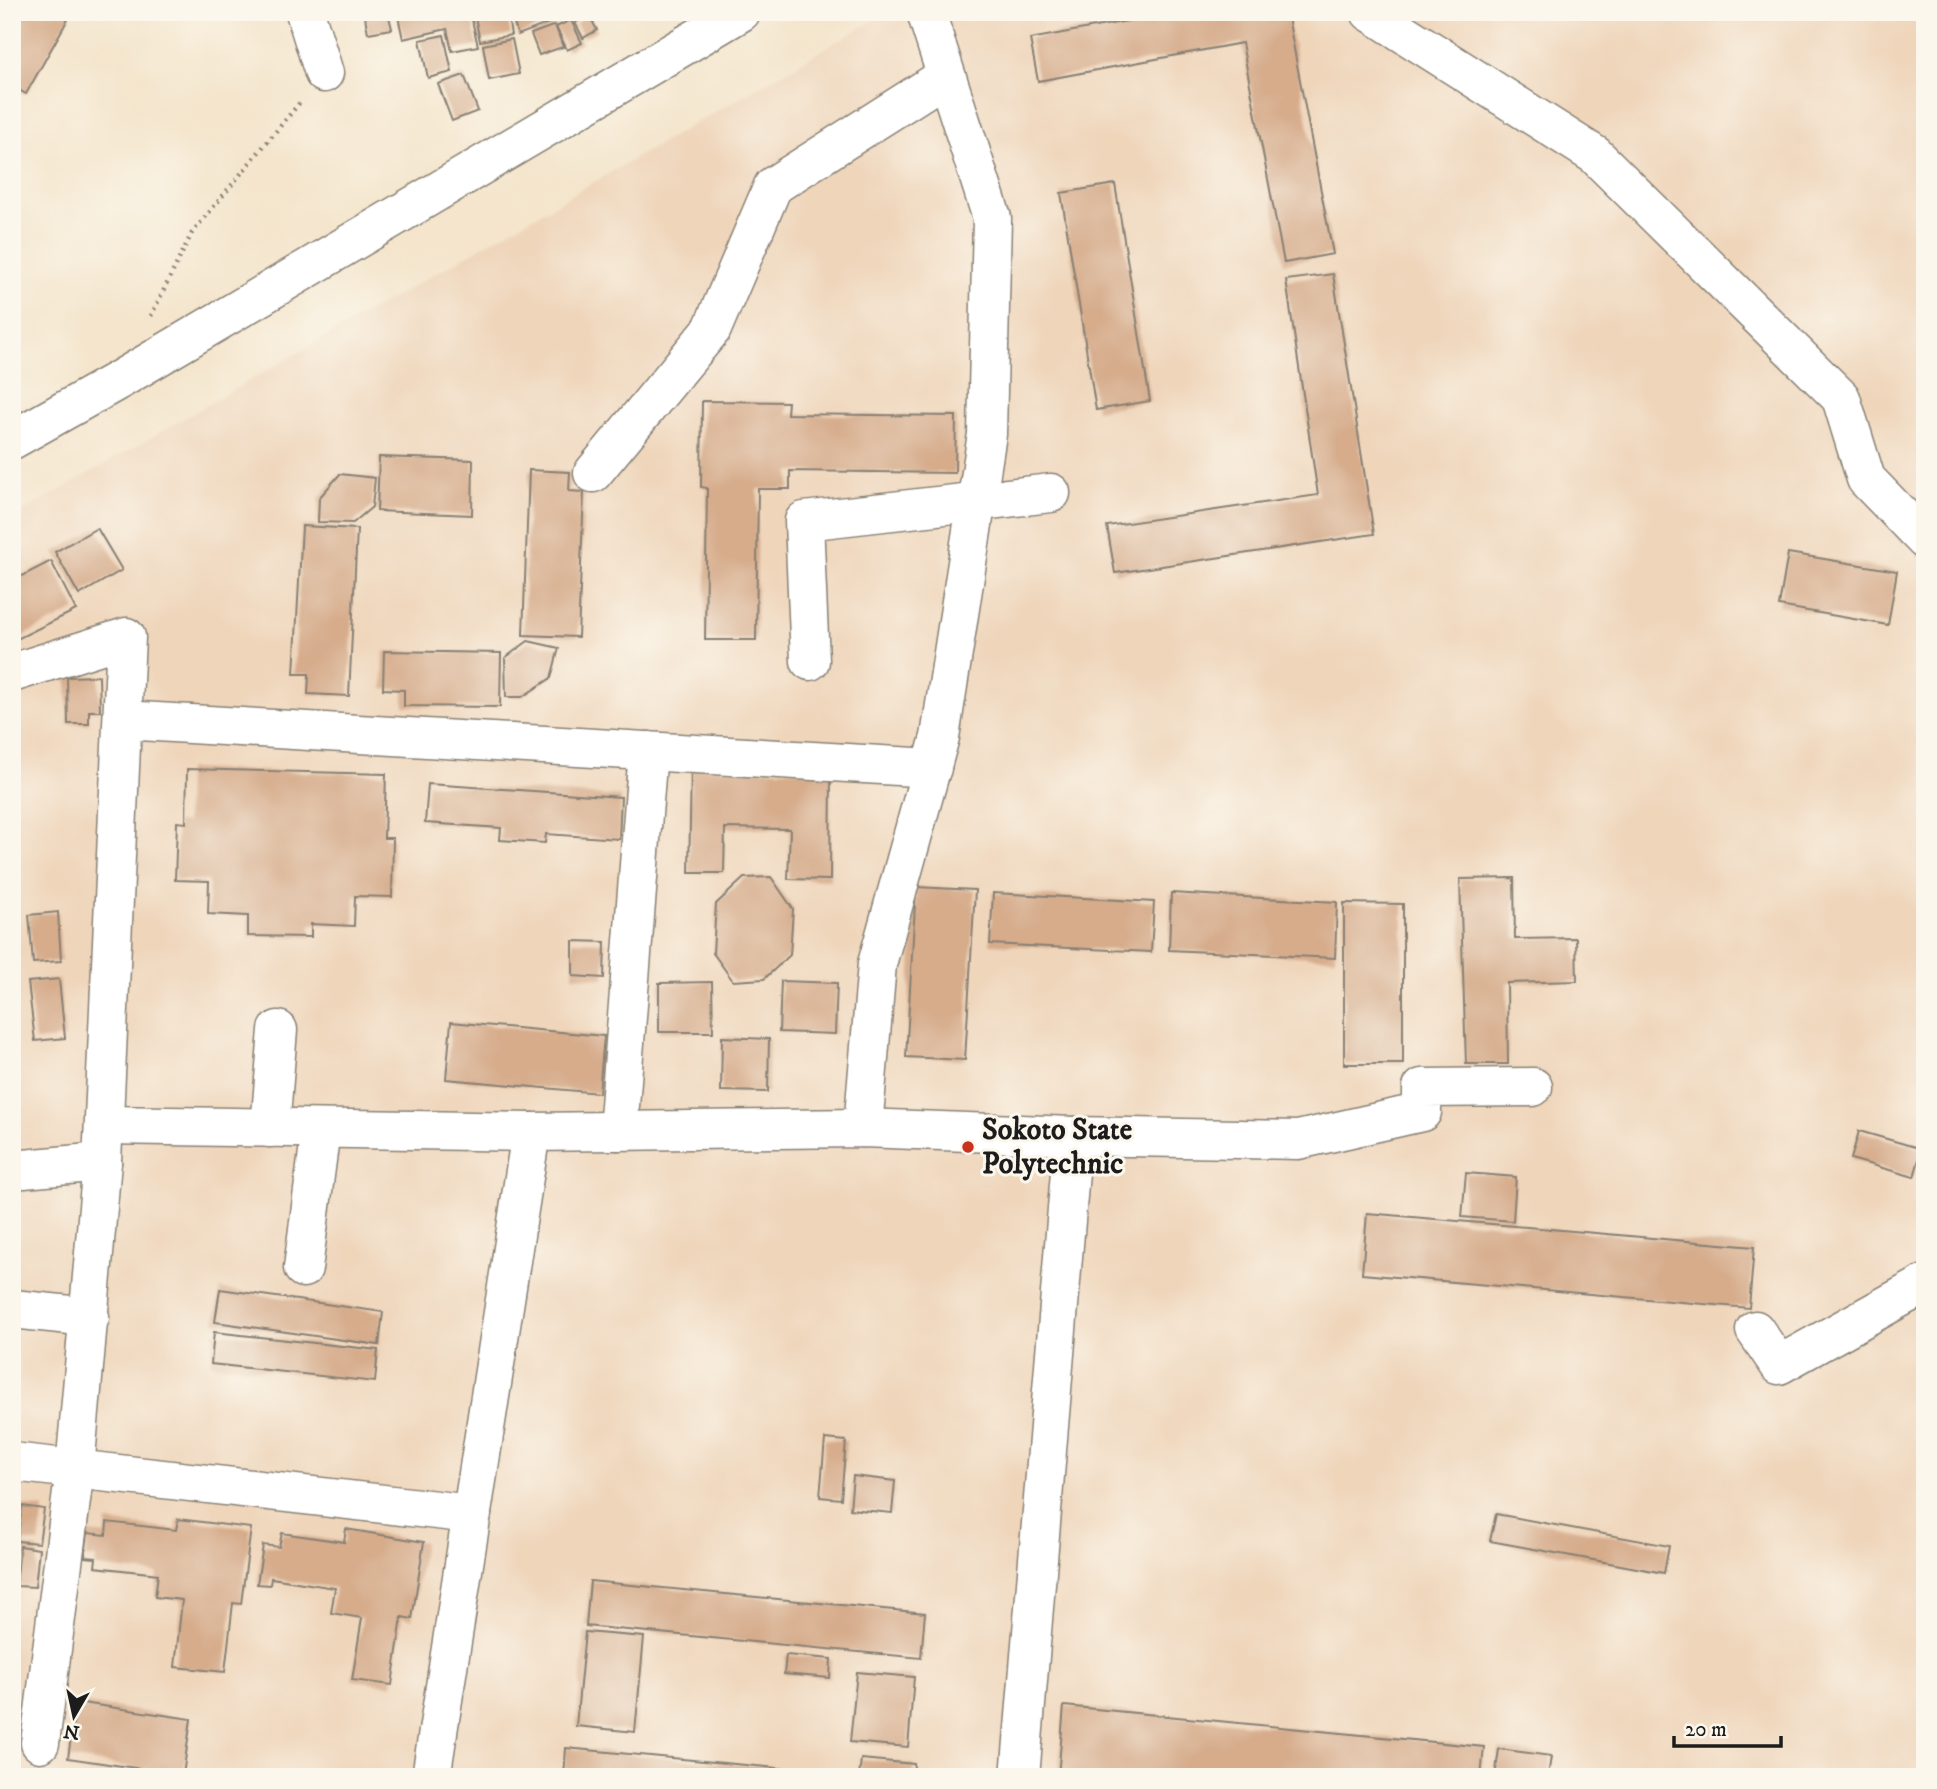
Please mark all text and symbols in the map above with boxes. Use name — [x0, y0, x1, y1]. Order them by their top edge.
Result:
place label: Sokoto State Polytechnic — [982, 1112, 1133, 1183]
marker: Sokoto State Polytechnic — [960, 1139, 976, 1155]
north arrow — [38, 1680, 108, 1750]
scale bar — [1674, 1705, 1781, 1749]
text: 20 m — [1685, 1717, 1727, 1743]
text: N — [62, 1719, 81, 1744]

